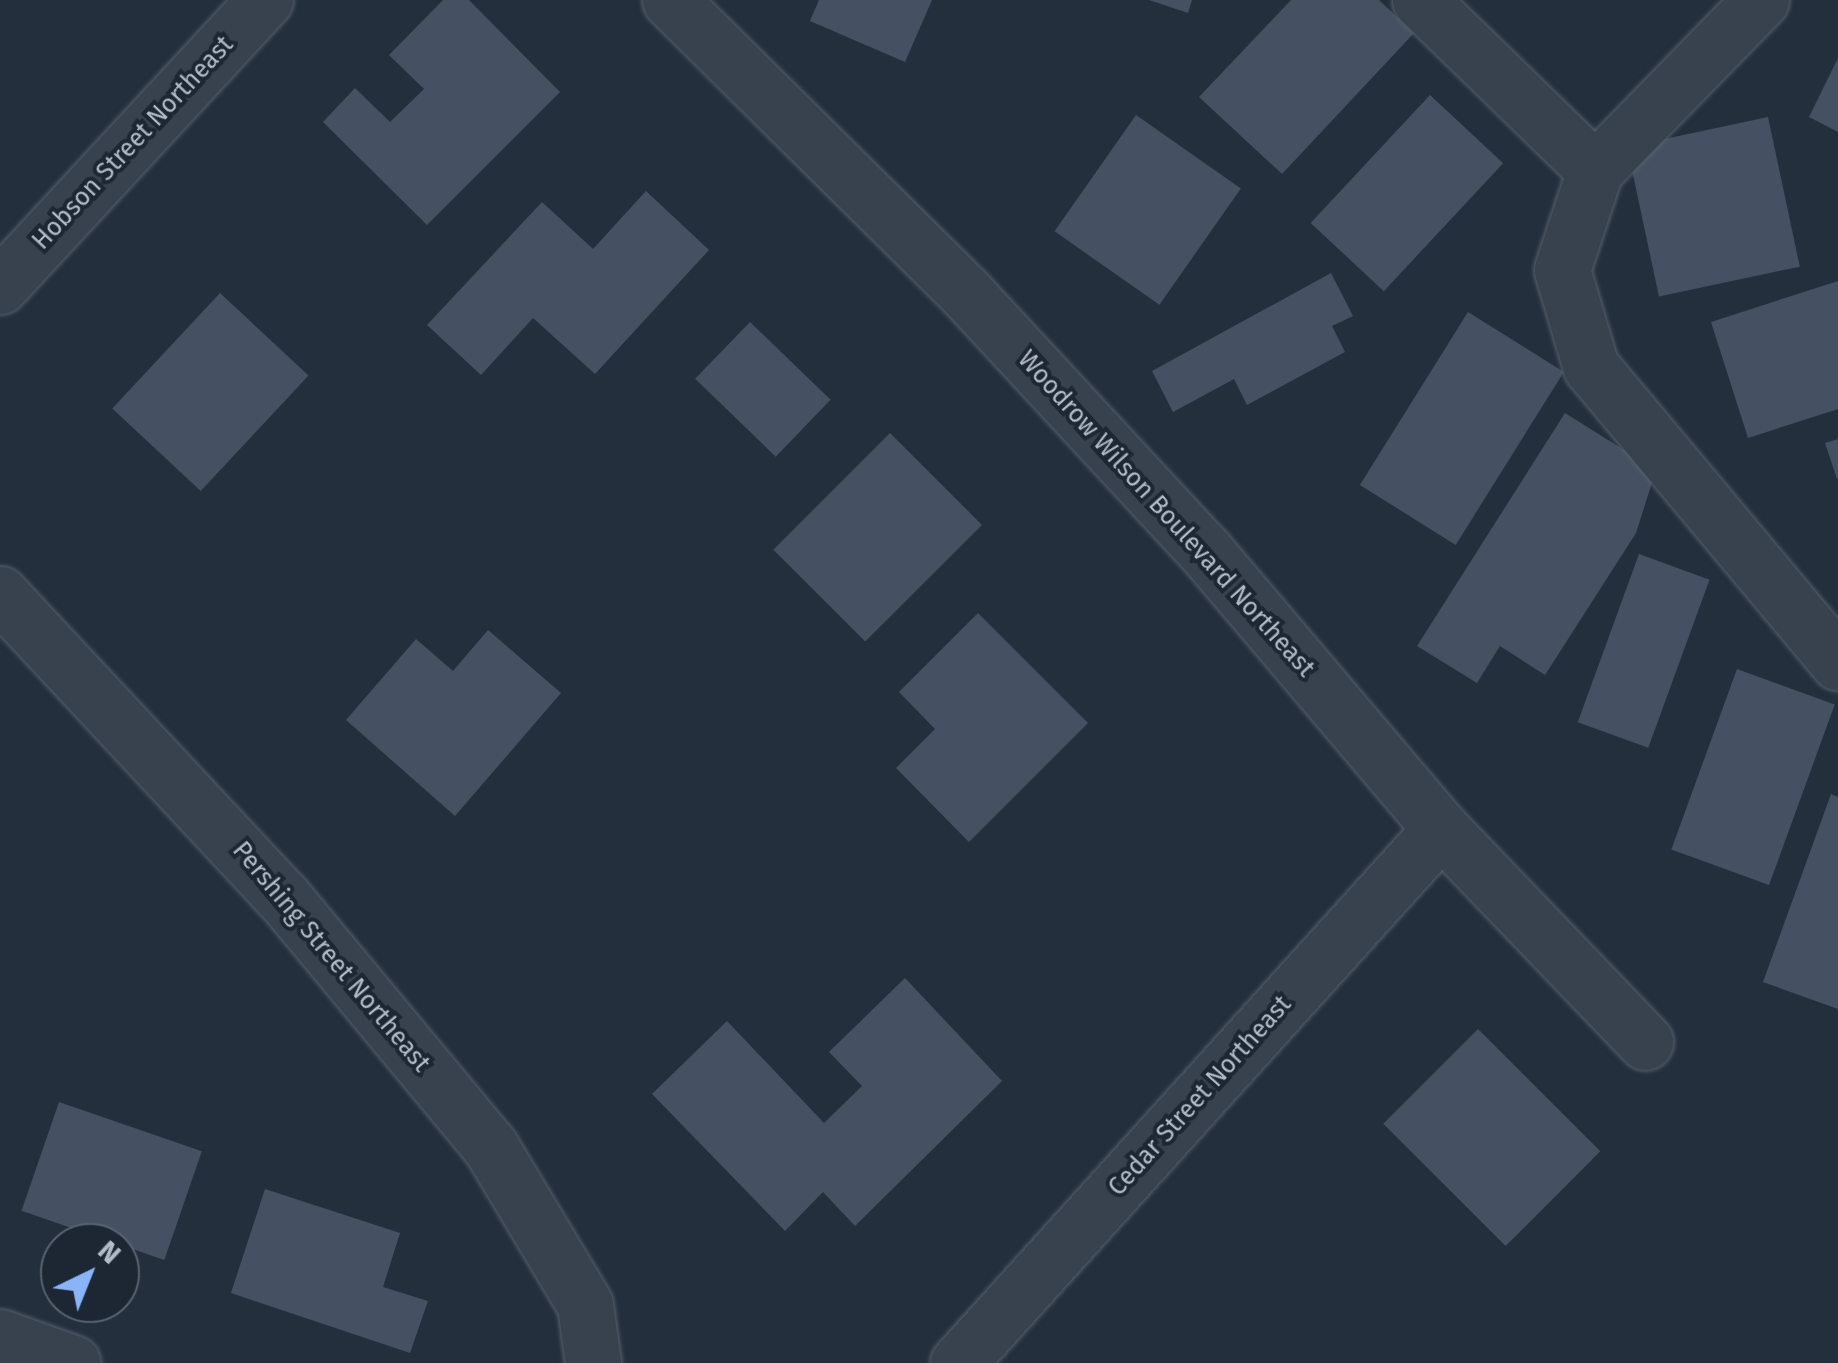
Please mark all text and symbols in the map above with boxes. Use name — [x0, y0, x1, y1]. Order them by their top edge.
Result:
street label: Hobson Street Northeast — [26, 30, 240, 256]
street label: Woodrow Wilson Boulevard Northeast — [1011, 345, 1321, 683]
street label: Pershing Street Northeast — [226, 836, 436, 1078]
street label: Cedar Street Northeast — [1102, 990, 1298, 1202]
north arrow — [40, 1223, 140, 1323]
text: N — [91, 1234, 127, 1271]

